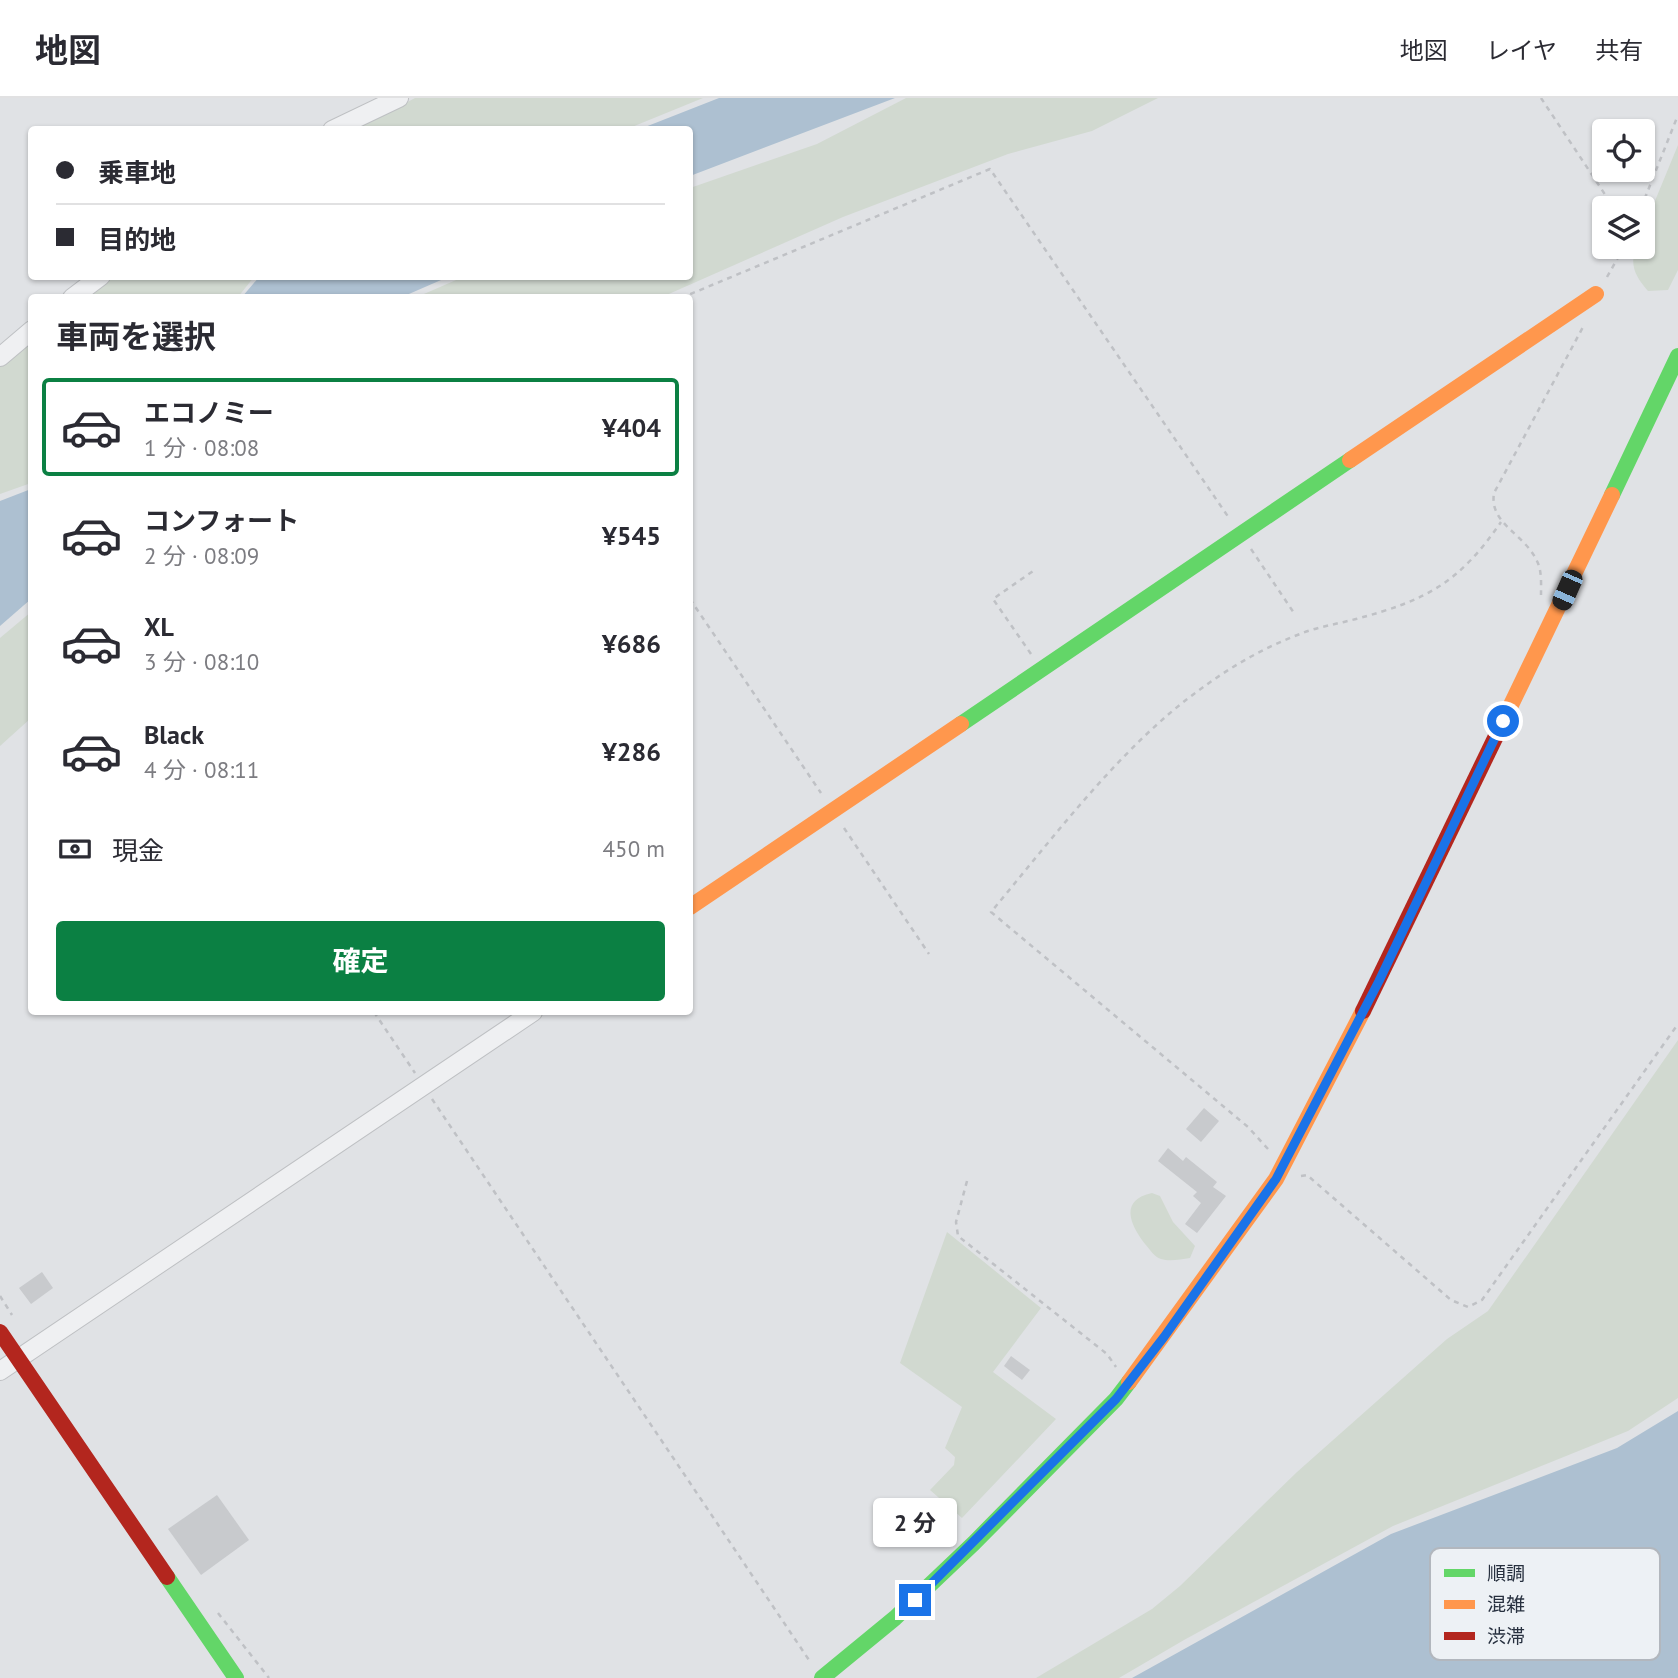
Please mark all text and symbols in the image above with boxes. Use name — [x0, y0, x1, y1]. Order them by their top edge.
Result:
text: 地図 — [35, 28, 101, 71]
text: 地図 — [1400, 35, 1448, 66]
text: レイヤ — [1486, 35, 1557, 66]
text: 共有 — [1595, 35, 1643, 66]
map controls — [1592, 119, 1655, 259]
button: locate — [1592, 119, 1655, 182]
text: 乗車地 — [98, 156, 176, 189]
button: layers — [1592, 196, 1655, 259]
text: 目的地 — [98, 223, 176, 256]
text: 車両を選択 — [56, 315, 216, 357]
icon: car — [60, 396, 123, 459]
text: エコノミー — [144, 396, 274, 429]
text: ¥404 — [602, 411, 661, 444]
text: 1 分 · 08:08 — [144, 433, 259, 462]
icon: car — [60, 504, 123, 567]
text: コンフォート — [144, 504, 299, 537]
text: ¥545 — [602, 519, 661, 552]
text: 2 分 · 08:09 — [144, 541, 259, 570]
car — [1549, 567, 1586, 613]
text: XL — [144, 610, 174, 643]
icon: car — [60, 612, 123, 675]
text: ¥686 — [602, 627, 661, 660]
text: 3 分 · 08:10 — [144, 647, 259, 676]
route start — [1487, 705, 1519, 737]
text: Black — [144, 718, 204, 751]
icon: car — [60, 720, 123, 783]
text: ¥286 — [602, 735, 661, 768]
text: 4 分 · 08:11 — [144, 755, 259, 784]
icon: cash — [56, 830, 94, 868]
text: 現金 — [112, 834, 164, 867]
text: 450 m — [603, 834, 665, 863]
button: 確定 — [56, 921, 665, 1001]
callout: 2 分 — [873, 1498, 957, 1548]
text: 2 分 — [894, 1508, 936, 1537]
legend — [1430, 1548, 1660, 1660]
text: 順調 — [1487, 1561, 1525, 1585]
route end — [899, 1584, 931, 1616]
text: 混雑 — [1487, 1592, 1525, 1616]
text: 渋滞 — [1487, 1624, 1525, 1648]

